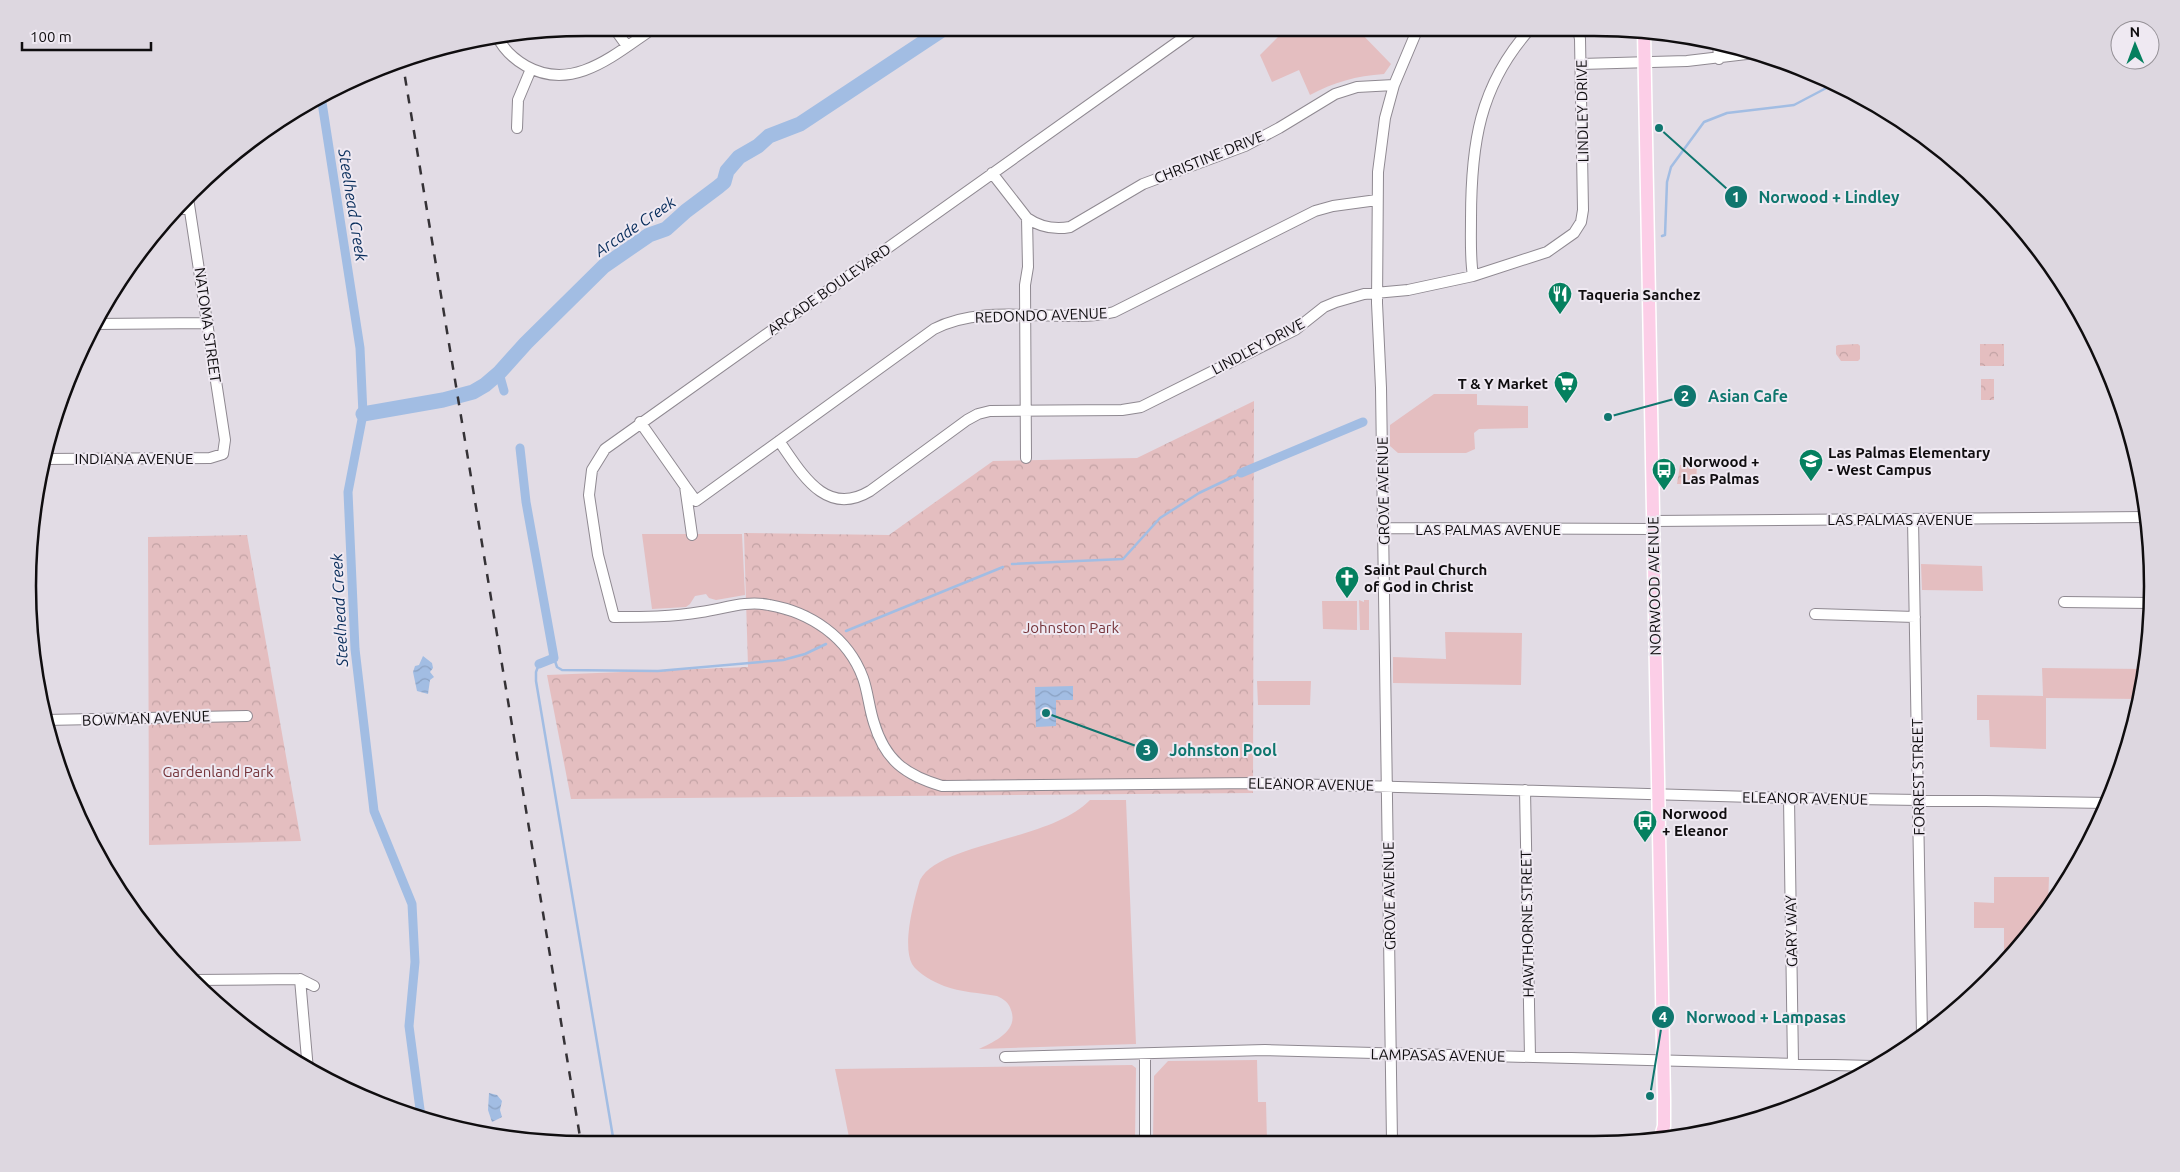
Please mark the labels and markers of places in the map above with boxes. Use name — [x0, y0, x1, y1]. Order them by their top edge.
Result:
callout: Norwood + Lindley — [1723, 182, 1909, 213]
restaurant icon: Taqueria Sanchez — [1547, 281, 1573, 315]
place label: Taqueria Sanchez — [1578, 286, 1700, 303]
supermarket icon: T & Y Market — [1553, 370, 1579, 404]
place label: T & Y Market — [1458, 375, 1549, 392]
callout: Asian Cafe — [1673, 381, 1798, 412]
place label: Las Palmas Elementary - West Campus — [1828, 444, 1990, 478]
school or university icon: Las Palmas Elementary - West Campus — [1798, 448, 1824, 482]
place label: Norwood + Las Palmas — [1682, 453, 1759, 487]
bus stop icon: Norwood + Las Palmas — [1651, 457, 1677, 491]
place label: Saint Paul Church of God in Christ — [1364, 561, 1487, 595]
church icon: Saint Paul Church of God in Christ — [1334, 565, 1360, 599]
callout: Johnston Pool — [1134, 735, 1287, 766]
place label: Norwood + Eleanor — [1662, 805, 1729, 839]
bus stop icon: Norwood + Eleanor — [1632, 809, 1658, 843]
callout: Norwood + Lampasas — [1651, 1002, 1856, 1033]

